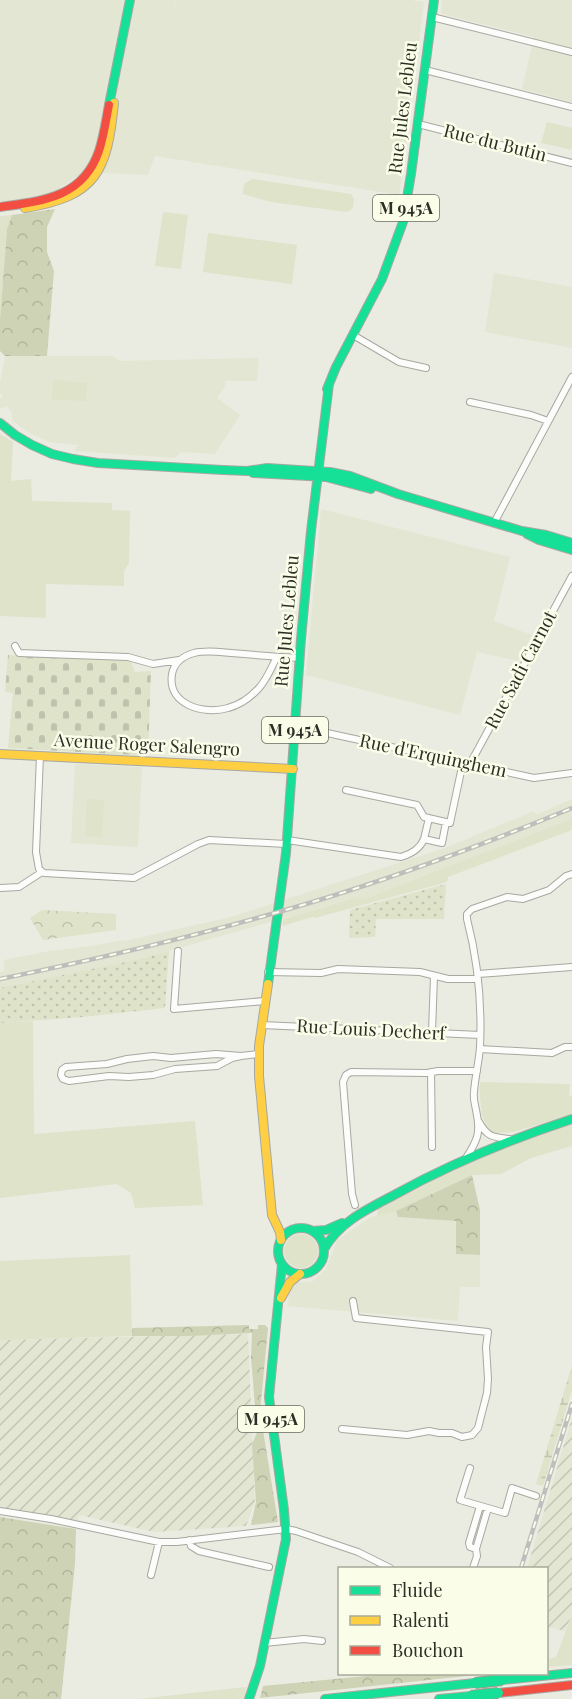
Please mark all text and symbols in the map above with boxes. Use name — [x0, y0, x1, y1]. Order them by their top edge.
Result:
street label: Rue Jules Lebleu — [382, 40, 422, 175]
street label: Rue du Butin — [441, 118, 549, 166]
road number: M 945A — [373, 195, 439, 221]
street label: Rue Jules Lebleu — [268, 553, 304, 688]
street label: Rue Sadi Carnot — [479, 606, 562, 733]
road number: M 945A — [262, 717, 328, 743]
street label: Avenue Roger Salengro — [52, 727, 241, 761]
street label: Rue d'Erquinghem — [357, 728, 509, 782]
street label: Rue Louis Decherf — [296, 1013, 448, 1045]
road number: M 945A — [238, 1406, 304, 1432]
legend — [338, 1567, 548, 1675]
text: Fluide — [392, 1578, 443, 1602]
text: Ralenti — [392, 1608, 449, 1632]
text: Bouchon — [392, 1638, 464, 1662]

